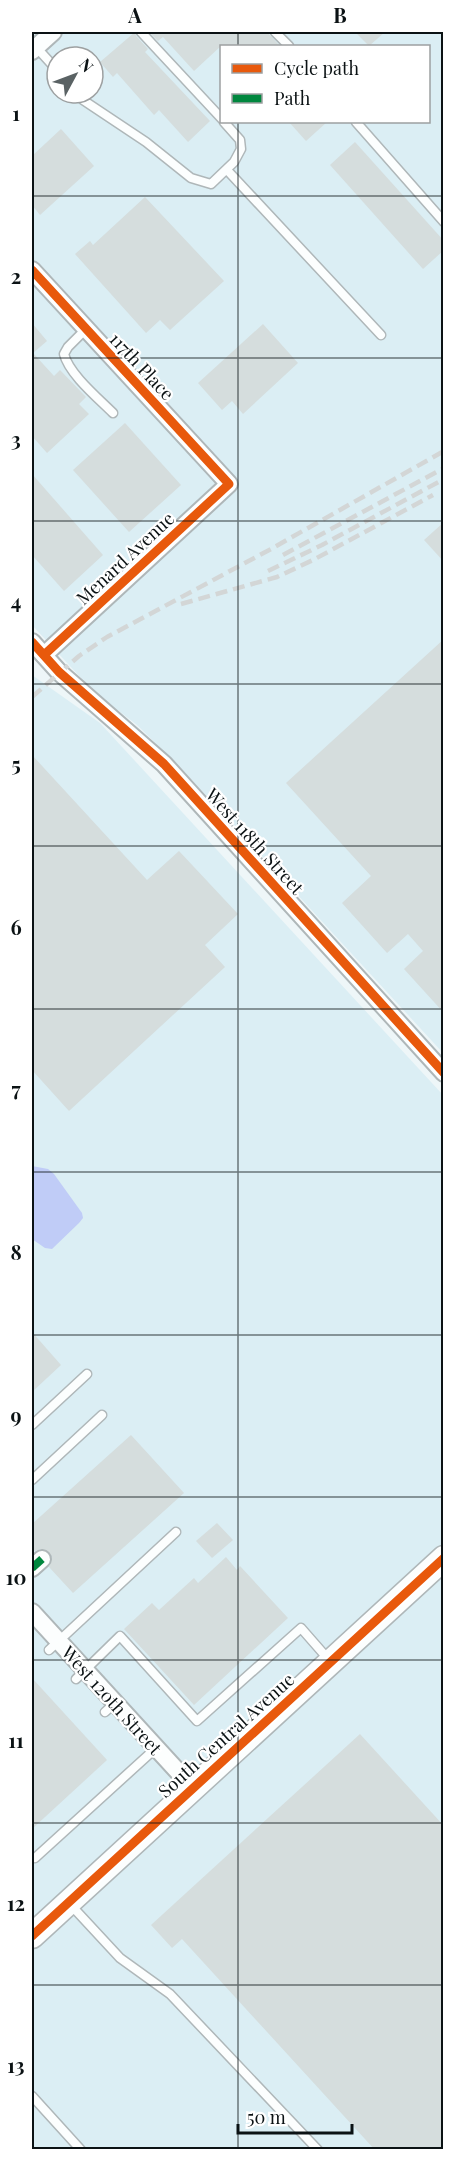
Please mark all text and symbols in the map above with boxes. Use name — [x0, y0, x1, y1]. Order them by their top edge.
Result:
text: A — [127, 1, 142, 28]
text: B — [333, 1, 347, 28]
north arrow — [45, 45, 105, 105]
legend — [220, 45, 430, 123]
text: N — [75, 54, 99, 76]
text: Cycle path — [274, 56, 359, 80]
text: Path — [274, 86, 311, 110]
text: 1 — [12, 99, 20, 126]
text: 2 — [11, 262, 21, 289]
street label: 117th Place — [104, 327, 180, 405]
text: 3 — [11, 425, 21, 452]
street label: Menard Avenue — [71, 506, 179, 610]
text: 4 — [11, 587, 21, 614]
text: 5 — [11, 750, 21, 777]
street label: West 118th Street — [200, 782, 310, 900]
text: 6 — [10, 913, 22, 940]
text: 7 — [11, 1075, 21, 1102]
text: 8 — [10, 1238, 22, 1265]
text: 9 — [10, 1401, 22, 1428]
text: 10 — [6, 1563, 26, 1590]
street label: West 120th Street — [56, 1640, 168, 1760]
street label: South Central Avenue — [153, 1667, 299, 1803]
text: 11 — [8, 1726, 24, 1753]
text: 12 — [7, 1889, 25, 1916]
text: 13 — [7, 2051, 25, 2078]
scale bar — [238, 2097, 352, 2135]
text: 50 m — [247, 2105, 286, 2129]

